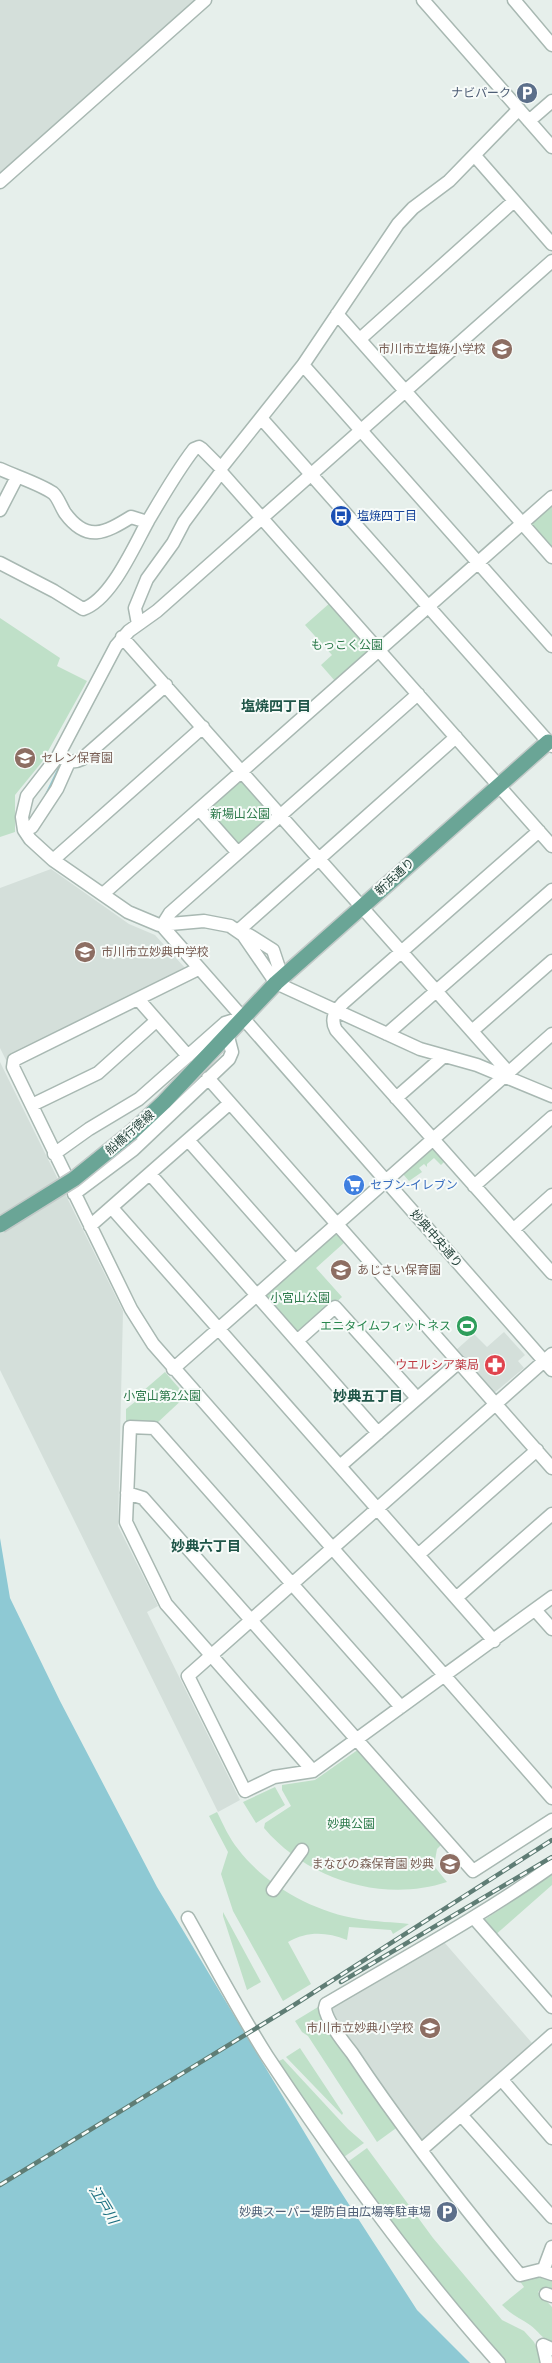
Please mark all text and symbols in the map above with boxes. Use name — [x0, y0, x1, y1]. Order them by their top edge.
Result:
parking icon: ナビパーク — [515, 81, 539, 105]
place label: ナビパーク — [451, 85, 511, 102]
school or university icon: 市川市立塩焼小学校 — [490, 337, 514, 361]
place label: 市川市立塩焼小学校 — [378, 341, 486, 358]
bus stop icon: 塩焼四丁目 — [329, 504, 353, 528]
place label: 塩焼四丁目 — [357, 508, 417, 525]
park label: もっこく公園 — [311, 637, 383, 654]
district label: 塩焼四丁目 — [241, 697, 311, 717]
school or university icon: セレン保育園 — [13, 746, 37, 770]
place label: セレン保育園 — [41, 750, 113, 767]
park label: 新場山公園 — [210, 806, 270, 823]
street label: 新浜通り — [371, 855, 419, 899]
school or university icon: 市川市立妙典中学校 — [73, 940, 97, 964]
place label: 市川市立妙典中学校 — [101, 944, 209, 961]
street label: 船橋行徳線 — [102, 1107, 158, 1159]
supermarket icon: セブン-イレブン — [342, 1173, 366, 1197]
place label: セブン-イレブン — [370, 1177, 458, 1194]
street label: 妙典中央通り — [406, 1206, 466, 1272]
school or university icon: あじさい保育園 — [329, 1258, 353, 1282]
place label: あじさい保育園 — [357, 1262, 441, 1279]
park label: 小宮山公園 — [270, 1290, 330, 1307]
sports icon: エニタイムフィットネス — [455, 1314, 479, 1338]
place label: エニタイムフィットネス — [320, 1318, 451, 1335]
pharmacy icon: ウエルシア薬局 — [483, 1353, 507, 1377]
place label: ウエルシア薬局 — [395, 1357, 479, 1374]
district label: 妙典五丁目 — [333, 1387, 403, 1407]
park label: 小宮山第2公園 — [123, 1388, 201, 1405]
district label: 妙典六丁目 — [171, 1537, 241, 1557]
park label: 妙典公園 — [327, 1816, 375, 1833]
school or university icon: まなびの森保育園 妙典 — [438, 1852, 462, 1876]
place label: まなびの森保育園 妙典 — [312, 1856, 434, 1873]
school or university icon: 市川市立妙典小学校 — [418, 2016, 442, 2040]
place label: 市川市立妙典小学校 — [306, 2020, 414, 2037]
water label: 江戸川 — [84, 2182, 123, 2230]
parking icon: 妙典スーパー堤防自由広場等駐車場 — [435, 2200, 459, 2224]
place label: 妙典スーパー堤防自由広場等駐車場 — [239, 2204, 431, 2221]

